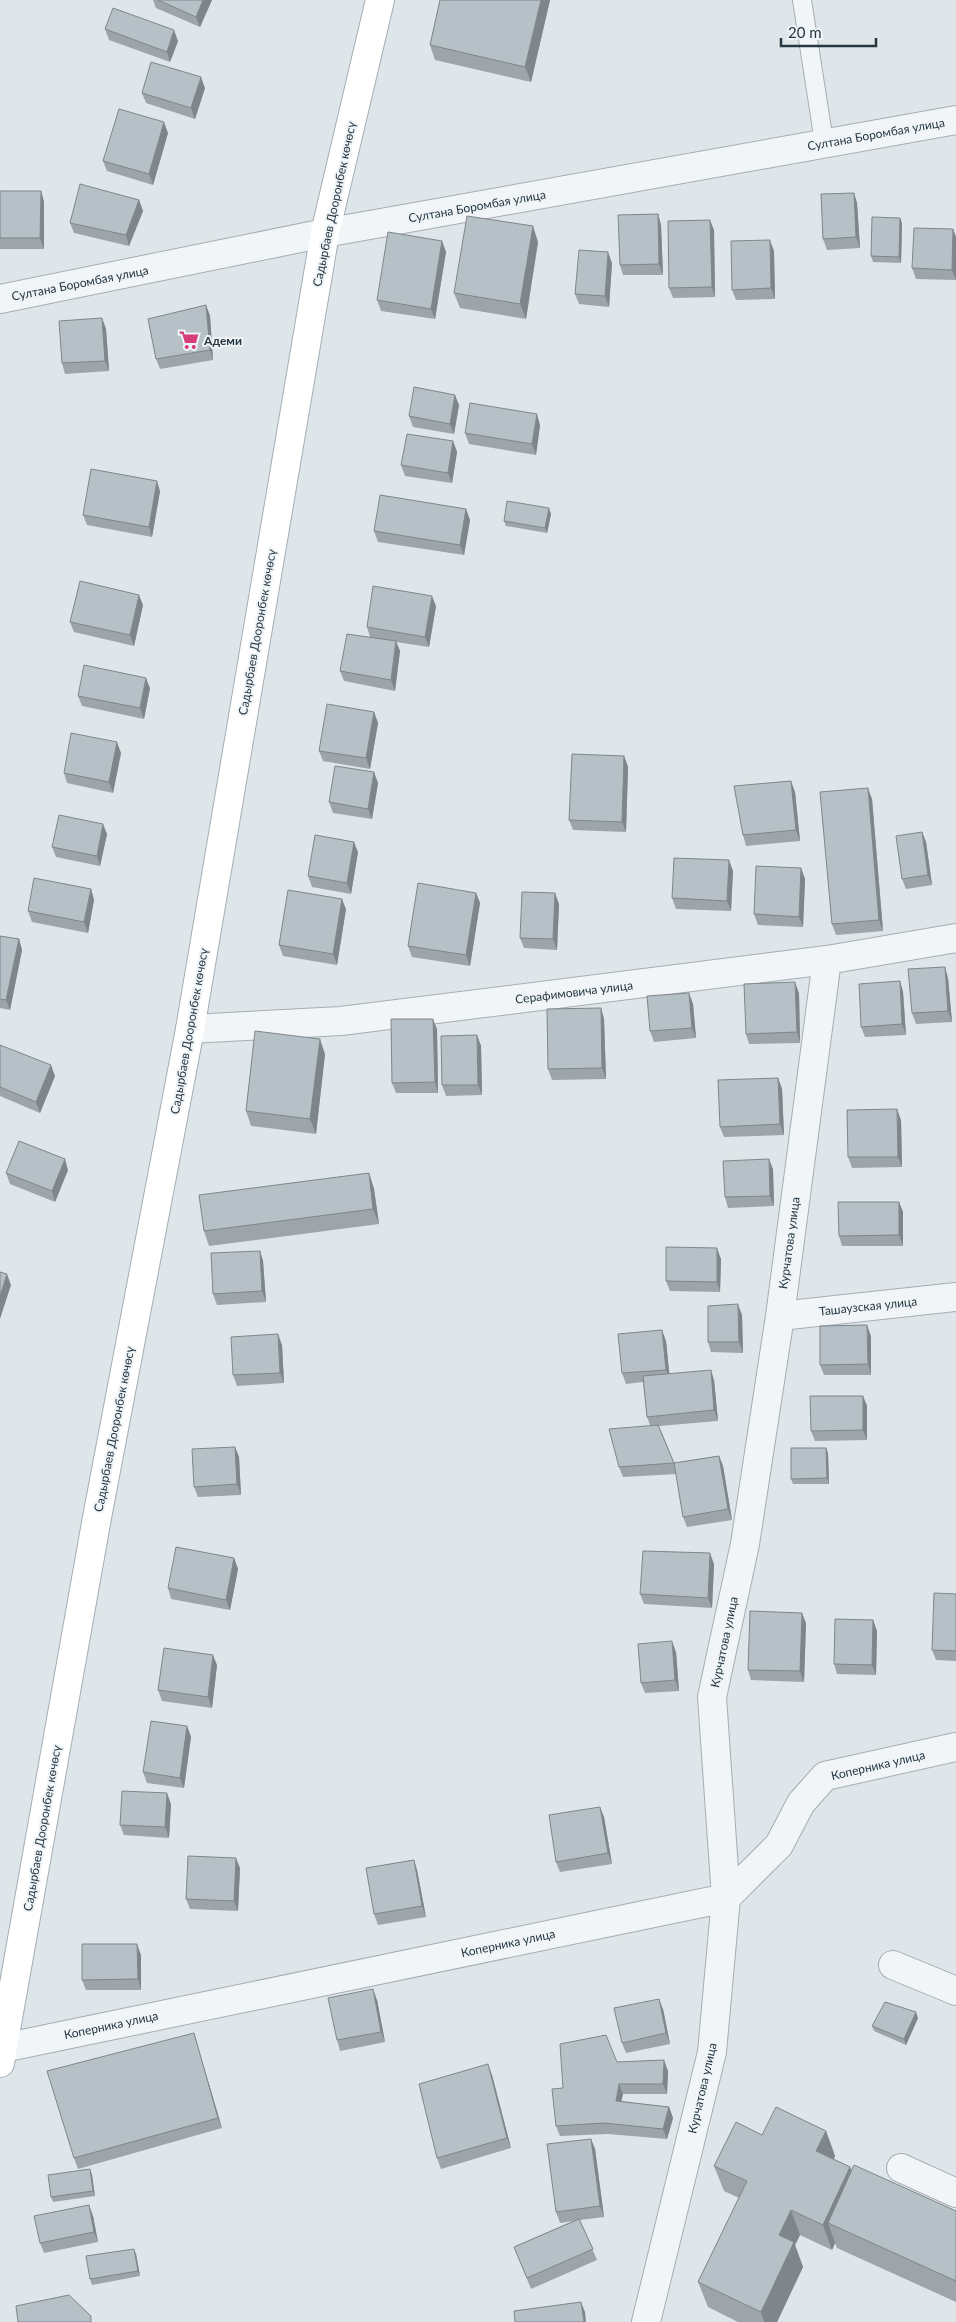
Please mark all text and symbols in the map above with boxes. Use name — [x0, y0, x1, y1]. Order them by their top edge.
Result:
scale bar — [781, 15, 876, 47]
text: 20 m — [788, 23, 822, 41]
street label: Султана Боромбая улица — [806, 115, 946, 153]
street label: Садырбаев Дооронбек көчөсү — [309, 119, 359, 288]
street label: Султана Боромбая улица — [407, 187, 547, 225]
street label: Султана Боромбая улица — [10, 262, 150, 304]
supermarket icon: Адеми — [178, 329, 200, 351]
place label: Адеми — [203, 333, 242, 348]
street label: Садырбаев Дооронбек көчөсү — [235, 547, 279, 716]
street label: Садырбаев Дооронбек көчөсү — [167, 946, 211, 1115]
street label: Серафимовича улица — [514, 977, 634, 1007]
street label: Курчатова улица — [775, 1196, 803, 1290]
street label: Ташаузская улица — [818, 1293, 918, 1319]
street label: Садырбаев Дооронбек көчөсү — [91, 1344, 138, 1513]
street label: Курчатова улица — [707, 1595, 741, 1689]
street label: Садырбаев Дооронбек көчөсү — [20, 1743, 64, 1912]
street label: Коперника улица — [830, 1747, 926, 1783]
street label: Коперника улица — [460, 1926, 556, 1960]
street label: Коперника улица — [63, 2008, 159, 2042]
street label: Курчатова улица — [684, 2041, 720, 2135]

